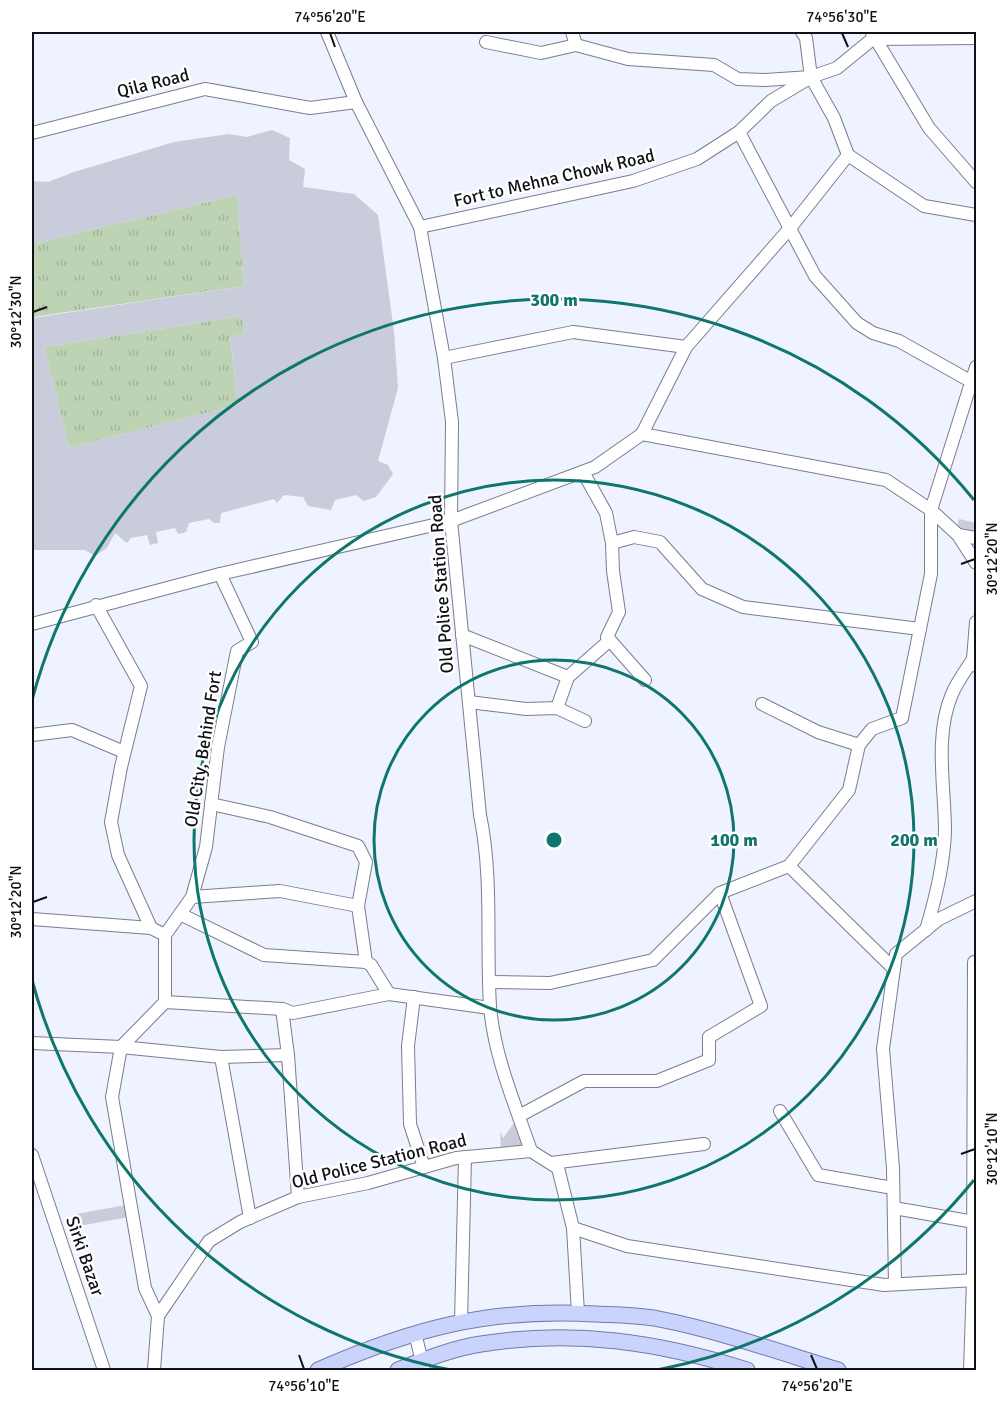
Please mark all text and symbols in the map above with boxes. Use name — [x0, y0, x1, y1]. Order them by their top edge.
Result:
text: 74°56'20"E — [294, 8, 366, 26]
text: 74°56'30"E — [806, 8, 878, 26]
street label: Qila Road — [115, 63, 191, 103]
street label: Fort to Mehna Chowk Road — [451, 144, 657, 212]
text: 30°12'30"N — [7, 275, 25, 349]
text: 300 m — [530, 289, 578, 311]
street label: Old Police Station Road — [424, 494, 458, 674]
text: 30°12'20"N — [983, 522, 1001, 596]
street label: Old City, Behind Fort — [180, 669, 226, 829]
text: 100 m — [710, 829, 758, 851]
text: 200 m — [890, 829, 938, 851]
centre of rings — [544, 830, 564, 850]
text: 30°12'20"N — [7, 865, 25, 939]
text: 30°12'10"N — [983, 1112, 1001, 1186]
street label: Old Police Station Road — [289, 1129, 469, 1193]
street label: Sirki Bazar — [61, 1213, 109, 1299]
text: 74°56'10"E — [268, 1377, 340, 1395]
text: 74°56'20"E — [781, 1377, 853, 1395]

